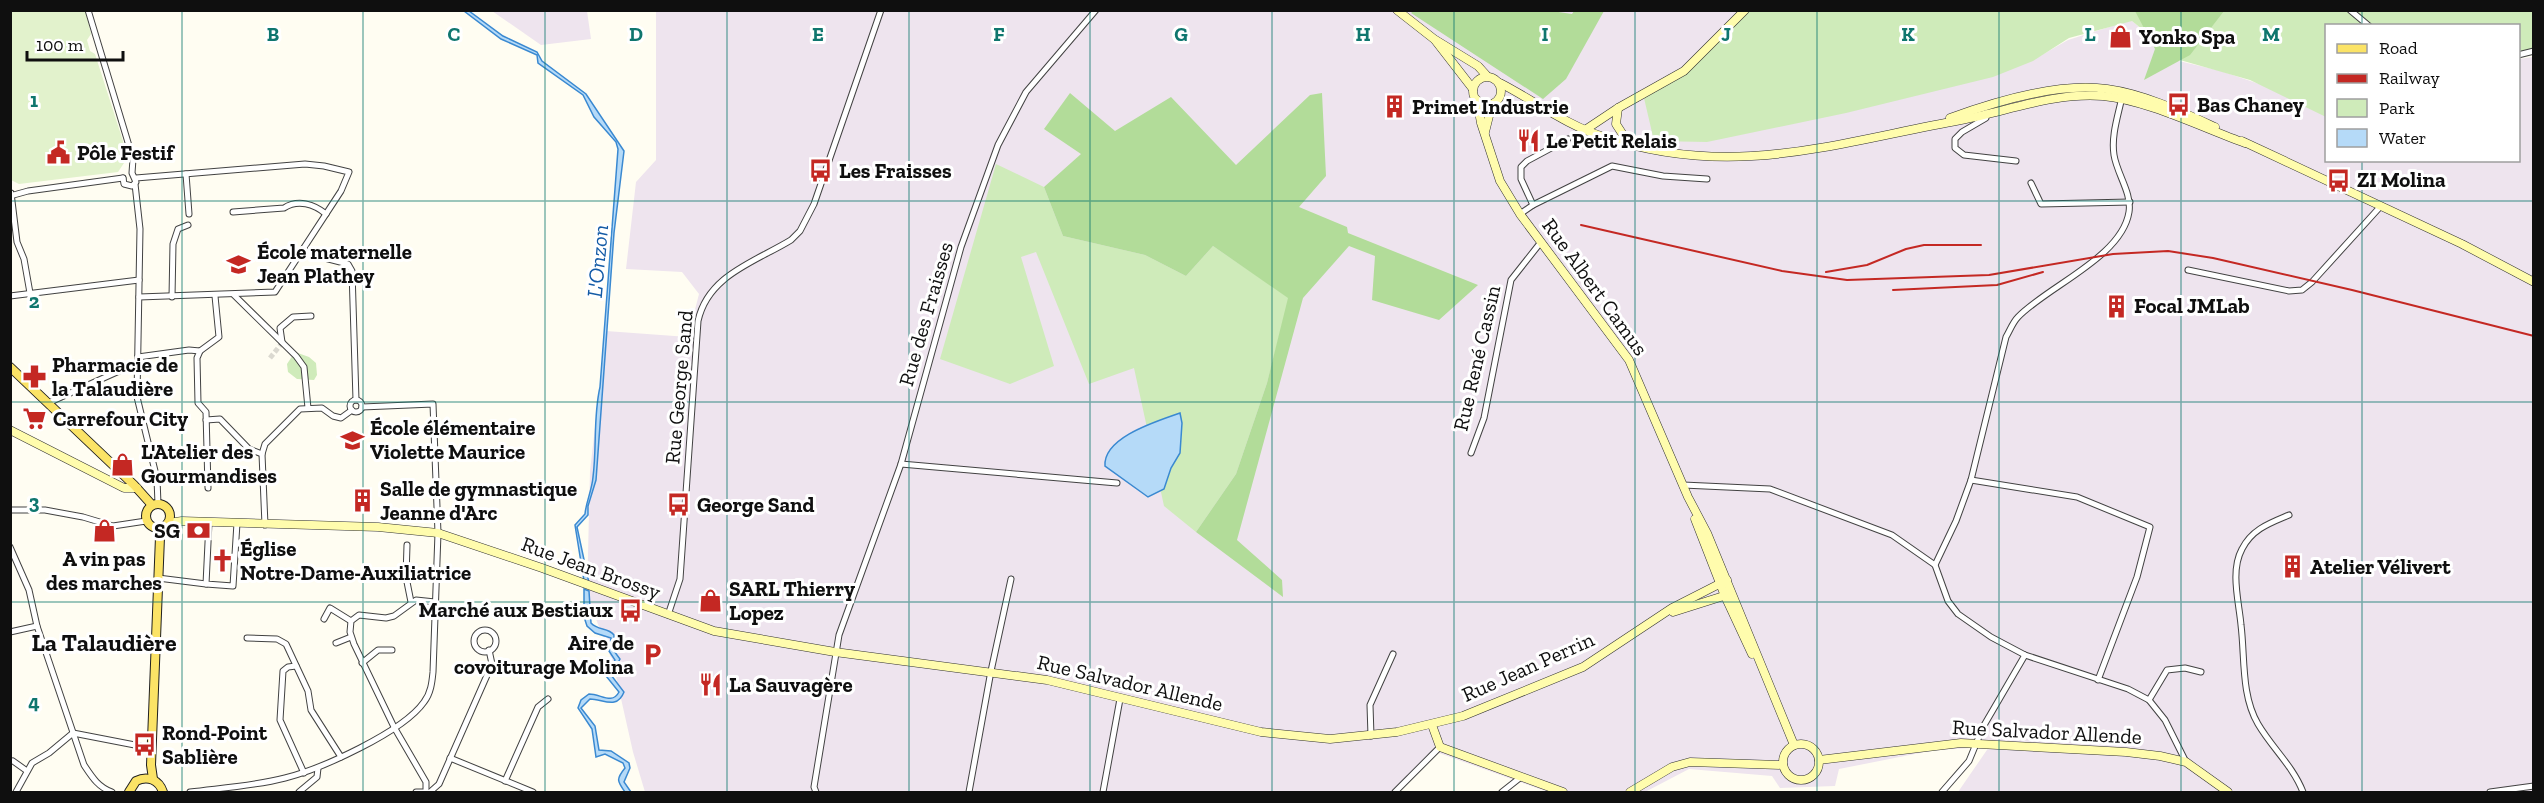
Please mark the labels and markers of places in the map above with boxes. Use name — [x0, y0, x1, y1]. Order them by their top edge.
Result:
shop icon: Yonko Spa — [2108, 24, 2134, 50]
place label: Yonko Spa — [2139, 24, 2236, 49]
bus stop icon: Bas Chaney — [2166, 92, 2192, 118]
place label: Bas Chaney — [2197, 92, 2304, 117]
building icon: Primet Industrie — [1381, 94, 1407, 120]
place label: Primet Industrie — [1412, 94, 1569, 119]
restaurant icon: Le Petit Relais — [1515, 128, 1541, 154]
place label: Le Petit Relais — [1546, 128, 1677, 153]
public building icon: Pôle Festif — [46, 140, 72, 166]
place label: Pôle Festif — [77, 140, 175, 165]
bus stop icon: Les Fraisses — [808, 158, 834, 184]
place label: Les Fraisses — [839, 158, 952, 183]
bus stop icon: ZI Molina — [2326, 167, 2352, 193]
place label: ZI Molina — [2357, 167, 2446, 192]
place label: École maternelle Jean Plathey — [257, 239, 412, 288]
school or university icon: École maternelle Jean Plathey — [226, 251, 252, 277]
building icon: Focal JMLab — [2103, 293, 2129, 319]
place label: Focal JMLab — [2134, 293, 2250, 318]
place label: Pharmacie de la Talaudière — [52, 352, 178, 401]
pharmacy icon: Pharmacie de la Talaudière — [21, 364, 47, 390]
supermarket icon: Carrefour City — [22, 406, 48, 432]
place label: Carrefour City — [53, 406, 188, 431]
place label: École élémentaire Violette Maurice — [370, 415, 535, 464]
school or university icon: École élémentaire Violette Maurice — [339, 427, 365, 453]
place label: L'Atelier des Gourmandises — [141, 439, 277, 488]
shop icon: L'Atelier des Gourmandises — [110, 451, 136, 477]
place label: Salle de gymnastique Jeanne d'Arc — [380, 476, 577, 525]
building icon: Salle de gymnastique Jeanne d'Arc — [349, 488, 375, 514]
bus stop icon: George Sand — [666, 492, 692, 518]
place label: George Sand — [697, 492, 814, 517]
shop icon: A vin pas des marches — [91, 518, 117, 544]
place label: SG — [154, 518, 180, 543]
bank icon: SG — [185, 518, 211, 544]
place label: Église Notre-Dame-Auxiliatrice — [240, 536, 471, 585]
place label: A vin pas des marches — [46, 546, 162, 595]
church icon: Église Notre-Dame-Auxiliatrice — [209, 548, 235, 574]
building icon: Atelier Vélivert — [2279, 554, 2305, 580]
place label: Atelier Vélivert — [2310, 554, 2451, 579]
place label: SARL Thierry Lopez — [729, 576, 855, 625]
shop icon: SARL Thierry Lopez — [698, 588, 724, 614]
place label: Marché aux Bestiaux — [418, 597, 613, 622]
bus stop icon: Marché aux Bestiaux — [618, 597, 644, 623]
place label: Aire de covoiturage Molina — [454, 630, 634, 679]
parking icon: Aire de covoiturage Molina — [639, 642, 665, 668]
restaurant icon: La Sauvagère — [698, 672, 724, 698]
place label: La Sauvagère — [729, 672, 853, 697]
place label: Rond-Point Sablière — [162, 720, 268, 769]
bus stop icon: Rond-Point Sablière — [131, 732, 157, 758]

